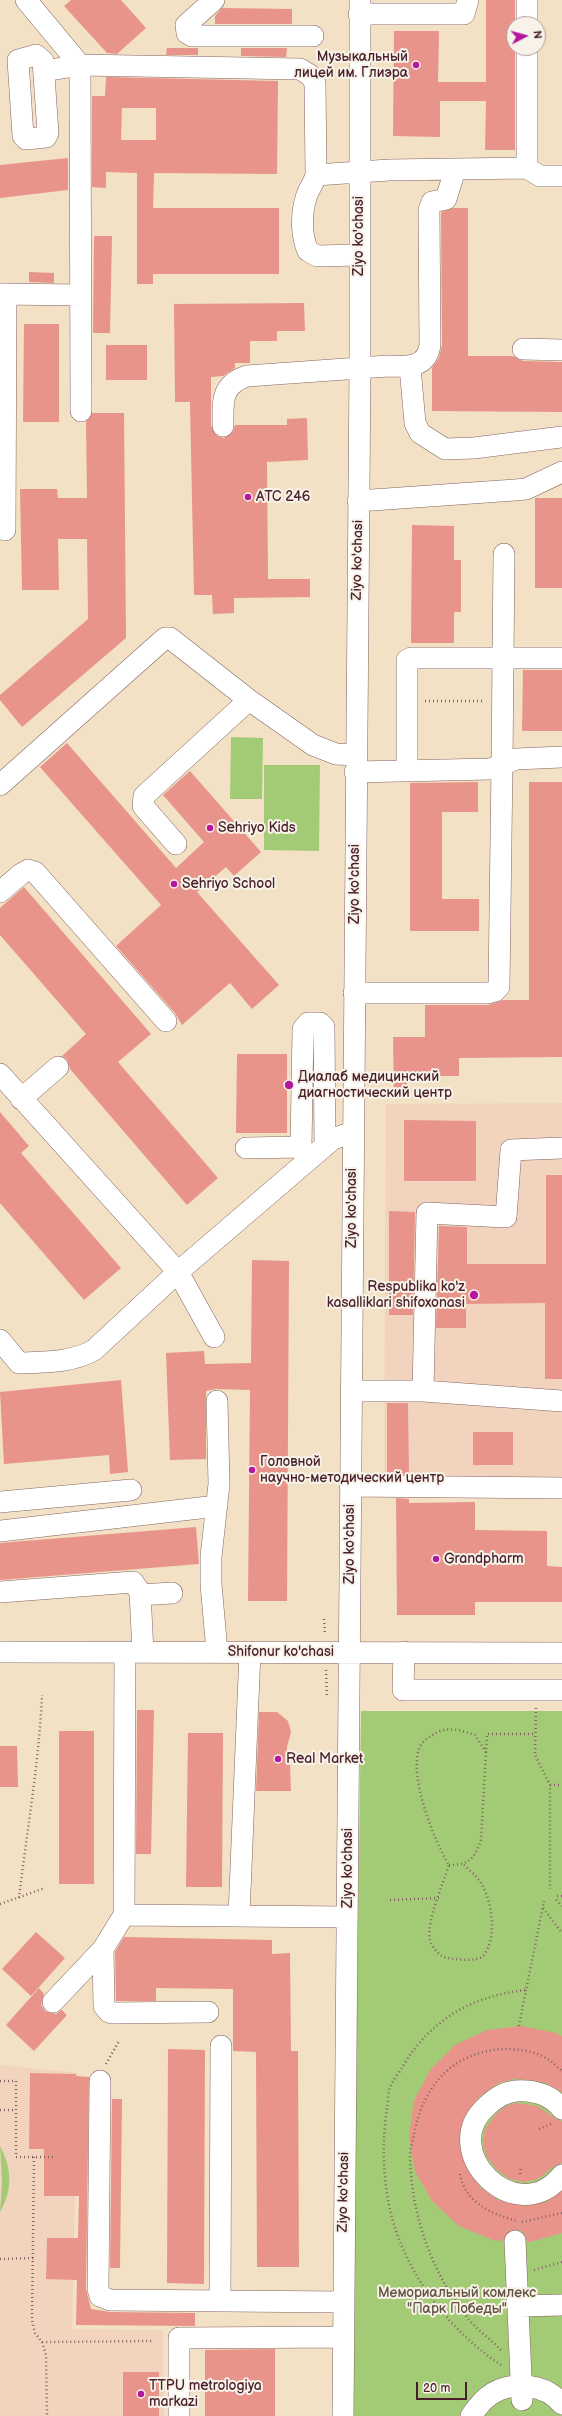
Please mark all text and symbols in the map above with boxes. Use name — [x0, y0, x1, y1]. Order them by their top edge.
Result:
north arrow — [506, 16, 546, 56]
text: N — [531, 30, 544, 40]
place label: Музыкальный лицей им. Глиэра — [294, 49, 408, 82]
marker: Музыкальный лицей им. Глиэра — [411, 60, 421, 70]
street label: Ziyo ko'chasi — [351, 196, 367, 276]
place label: АТС 246 — [256, 489, 310, 505]
marker: АТС 246 — [243, 492, 253, 502]
street label: Ziyo ko'chasi — [349, 520, 367, 600]
place label: Sehriyo Kids — [218, 820, 296, 836]
marker: Sehriyo Kids — [205, 823, 215, 833]
street label: Ziyo ko'chasi — [347, 844, 363, 924]
place label: Sehriyo School — [182, 876, 275, 892]
marker: Sehriyo School — [169, 879, 179, 889]
place label: Диалаб медицинский диагностический центр — [298, 1069, 452, 1102]
marker: Диалаб медицинский диагностический центр — [283, 1079, 295, 1091]
street label: Ziyo ko'chasi — [344, 1168, 360, 1248]
place label: Respublika ko'z kasalliklari shifoxonasi — [327, 1279, 465, 1312]
marker: Respublika ko'z kasalliklari shifoxonasi — [468, 1289, 480, 1301]
place label: Головной научно-методический центр — [260, 1454, 444, 1486]
marker: Головной научно-методический центр — [247, 1465, 257, 1475]
street label: Ziyo ko'chasi — [342, 1504, 358, 1584]
place label: Grandpharm — [444, 1551, 524, 1567]
marker: Grandpharm — [431, 1554, 441, 1564]
street label: Shifonur ko'chasi — [228, 1644, 334, 1660]
place label: Real Market — [286, 1751, 363, 1767]
marker: Real Market — [273, 1754, 283, 1764]
street label: Ziyo ko'chasi — [340, 1828, 356, 1908]
street label: Ziyo ko'chasi — [335, 2152, 353, 2232]
park label: Мемориальный комлекс "Парк Победы" — [378, 2285, 536, 2318]
scale bar — [418, 2374, 469, 2400]
place label: TTPU metrologiya markazi — [149, 2378, 262, 2410]
text: 20 m — [423, 2381, 450, 2396]
marker: TTPU metrologiya markazi — [136, 2389, 146, 2399]

